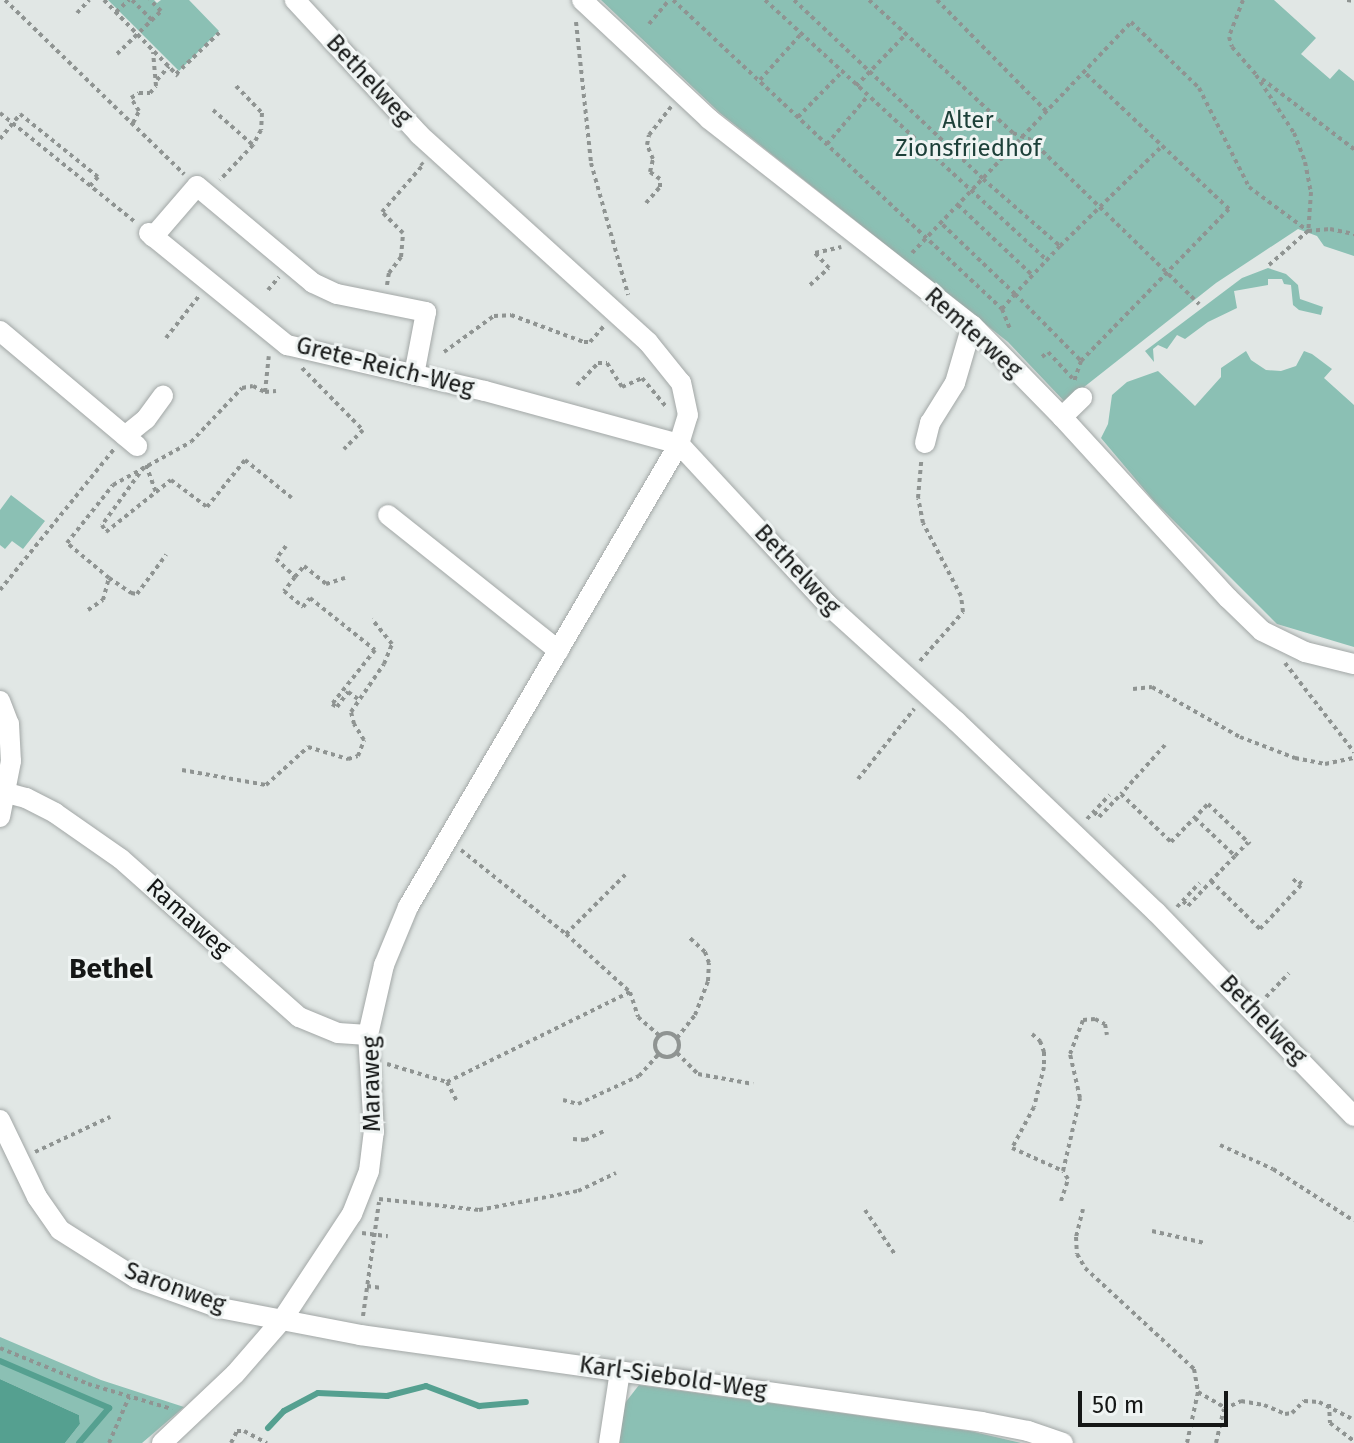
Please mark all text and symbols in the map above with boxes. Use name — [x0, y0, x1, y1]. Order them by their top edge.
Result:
street label: Bethelweg — [320, 29, 418, 131]
park label: Alter Zionsfriedhof — [895, 107, 1041, 163]
street label: Remterweg — [918, 282, 1028, 384]
street label: Grete-Reich-Weg — [293, 331, 477, 403]
street label: Bethelweg — [748, 519, 846, 621]
street label: Ramaweg — [140, 873, 236, 963]
district label: Bethel — [69, 952, 153, 986]
street label: Bethelweg — [1213, 969, 1313, 1071]
street label: Maraweg — [357, 1036, 387, 1132]
street label: Saronweg — [120, 1256, 230, 1320]
street label: Karl-Siebold-Weg — [577, 1351, 769, 1405]
scale bar — [1082, 1375, 1232, 1425]
text: 50 m — [1092, 1391, 1144, 1419]

